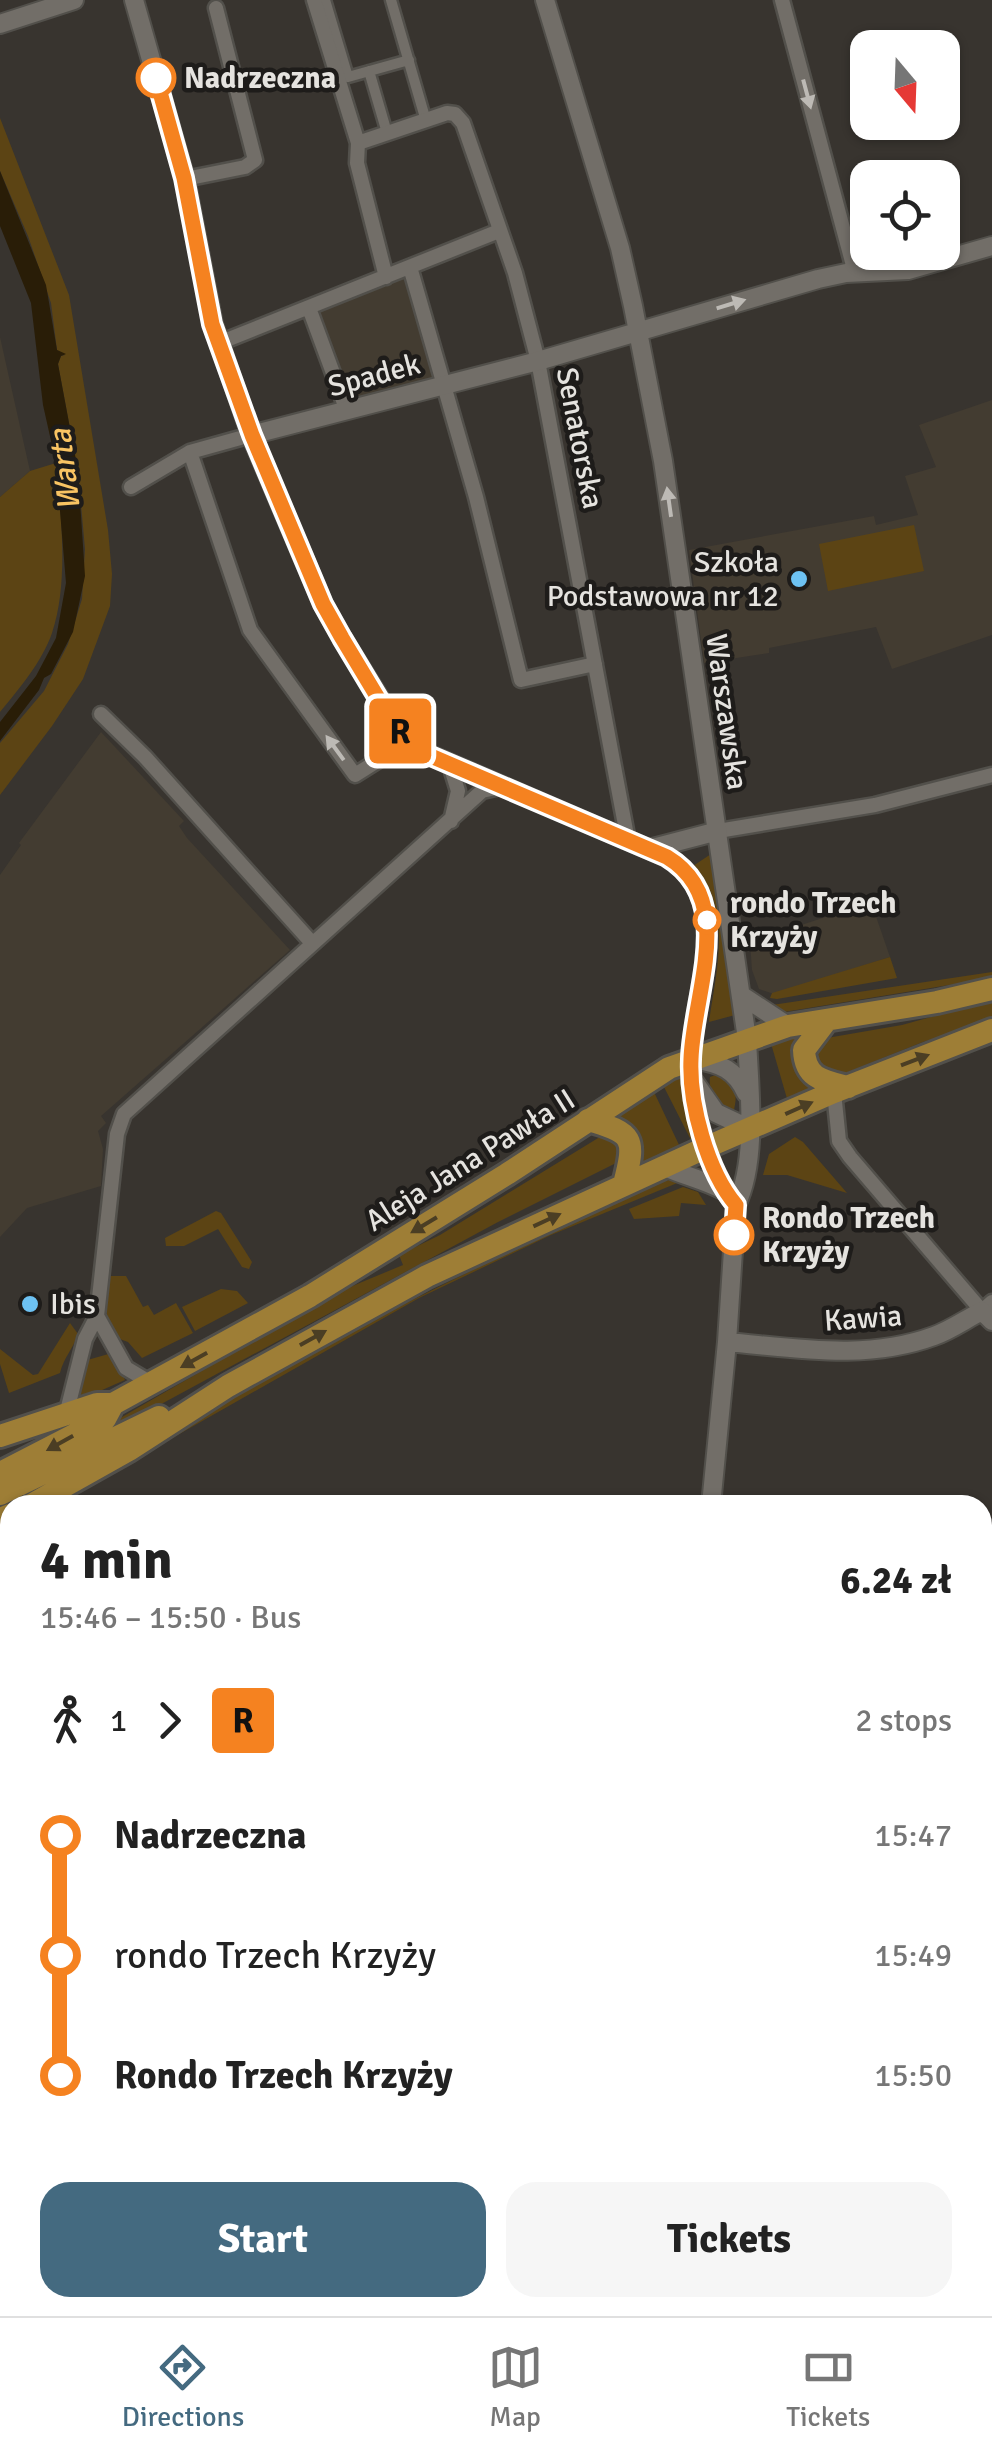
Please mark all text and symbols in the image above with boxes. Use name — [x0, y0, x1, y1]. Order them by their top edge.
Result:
north arrow — [850, 30, 960, 140]
map controls — [850, 30, 960, 270]
marker: Nadrzeczna — [137, 59, 175, 97]
place label: Nadrzeczna — [184, 60, 336, 97]
one-way arrow — [799, 79, 815, 110]
button: locate — [850, 160, 960, 270]
one-way arrow — [716, 296, 747, 311]
street label: Spadek — [324, 345, 424, 405]
street label: Senatorska — [548, 364, 611, 512]
water label: Warta — [40, 426, 89, 513]
one-way arrow — [660, 486, 676, 518]
place label: Szkoła Podstawowa nr 12 — [547, 544, 779, 615]
marker: Szkoła Podstawowa nr 12 — [788, 568, 810, 590]
street label: Warszawska — [697, 632, 756, 792]
line badge: R — [368, 698, 432, 764]
text: R — [389, 710, 411, 753]
one-way arrow — [326, 735, 345, 761]
place label: rondo Trzech Krzyży — [730, 885, 897, 956]
marker: rondo Trzech Krzyży — [694, 907, 720, 933]
one-way arrow — [900, 1052, 930, 1067]
street label: Aleja Jana Pawła II — [359, 1081, 582, 1240]
one-way arrow — [784, 1100, 814, 1116]
place label: Rondo Trzech Krzyży — [762, 1200, 935, 1271]
one-way arrow — [532, 1212, 562, 1228]
one-way arrow — [410, 1216, 438, 1234]
marker: Rondo Trzech Krzyży — [715, 1216, 753, 1254]
place label: Ibis — [50, 1286, 96, 1323]
marker: Ibis — [19, 1293, 41, 1315]
street label: Kawia — [823, 1297, 903, 1340]
one-way arrow — [299, 1330, 328, 1347]
one-way arrow — [180, 1350, 208, 1368]
one-way arrow — [46, 1435, 75, 1452]
text: 4 min — [40, 1526, 173, 1594]
text: 6.24 zł — [840, 1557, 952, 1604]
text: 15:46 – 15:50 · Bus — [40, 1598, 301, 1637]
icon: walk — [40, 1693, 95, 1748]
icon: forward — [142, 1693, 197, 1748]
text: R — [232, 1699, 254, 1742]
text: 1 — [110, 1701, 127, 1740]
text: 2 stops — [855, 1701, 952, 1740]
text: Nadrzeczna — [114, 1812, 307, 1859]
text: 15:47 — [874, 1816, 952, 1855]
text: rondo Trzech Krzyży — [114, 1932, 436, 1979]
text: 15:49 — [874, 1936, 952, 1975]
text: Rondo Trzech Krzyży — [114, 2052, 453, 2099]
text: 15:50 — [874, 2056, 952, 2095]
button: Start — [40, 2182, 486, 2297]
button: Tickets — [506, 2182, 952, 2297]
tab: Directions — [122, 2340, 244, 2434]
tab: Map — [488, 2340, 543, 2434]
tab: Tickets — [786, 2340, 870, 2434]

